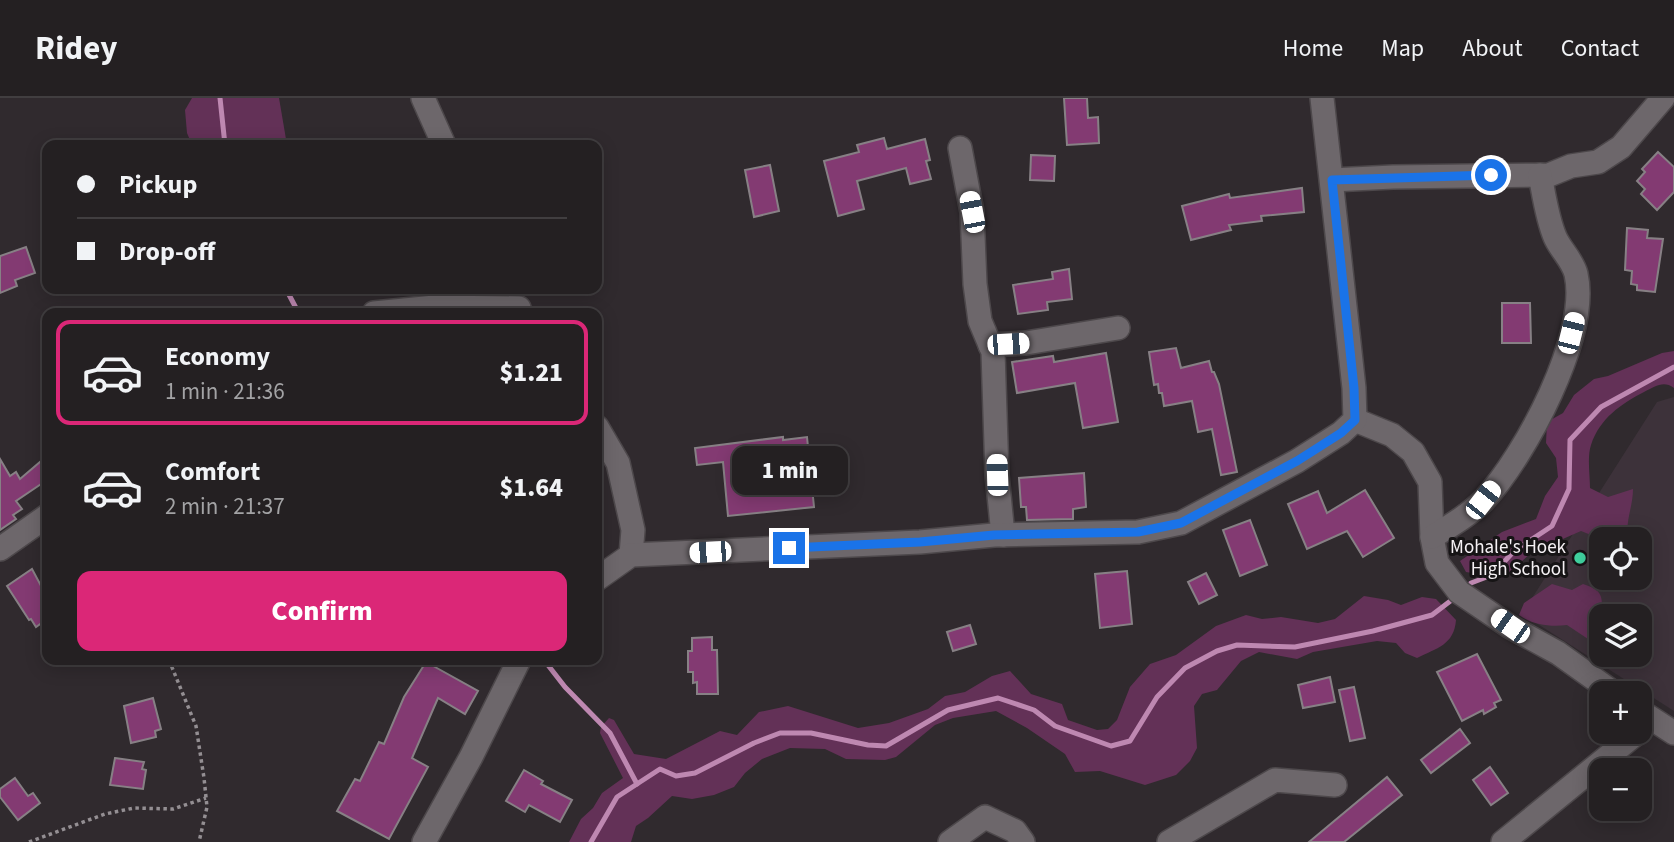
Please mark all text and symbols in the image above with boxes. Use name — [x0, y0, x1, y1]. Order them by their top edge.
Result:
text: Ridey — [35, 25, 117, 72]
text: Home — [1283, 31, 1343, 66]
text: Map — [1381, 31, 1424, 66]
text: About — [1462, 31, 1523, 66]
text: Contact — [1561, 31, 1639, 66]
route start — [1475, 159, 1507, 191]
text: Pickup — [119, 166, 197, 203]
car — [958, 189, 987, 235]
text: Drop-off — [119, 233, 215, 270]
car — [1556, 310, 1587, 356]
car — [987, 332, 1030, 356]
text: Economy — [165, 338, 270, 375]
icon: car — [81, 341, 144, 404]
text: $1.21 — [499, 354, 563, 391]
text: 1 min · 21:36 — [165, 375, 285, 408]
callout: 1 min — [731, 447, 847, 496]
text: Comfort — [165, 453, 260, 490]
text: 1 min — [762, 454, 818, 487]
car — [986, 454, 1009, 496]
icon: car — [81, 456, 144, 519]
text: $1.64 — [499, 469, 563, 506]
car — [1462, 477, 1505, 523]
text: 2 min · 21:37 — [165, 490, 285, 523]
map controls — [1589, 527, 1652, 821]
button: locate — [1589, 527, 1652, 590]
route end — [773, 532, 805, 564]
place label: Mohale's Hoek High School — [1450, 534, 1567, 583]
car — [689, 540, 732, 564]
marker: Mohale's Hoek High School — [1572, 550, 1588, 566]
button: Confirm — [77, 571, 567, 651]
button: layers — [1589, 604, 1652, 667]
car — [1487, 605, 1534, 647]
button: + — [1589, 681, 1652, 744]
button: − — [1589, 758, 1652, 821]

